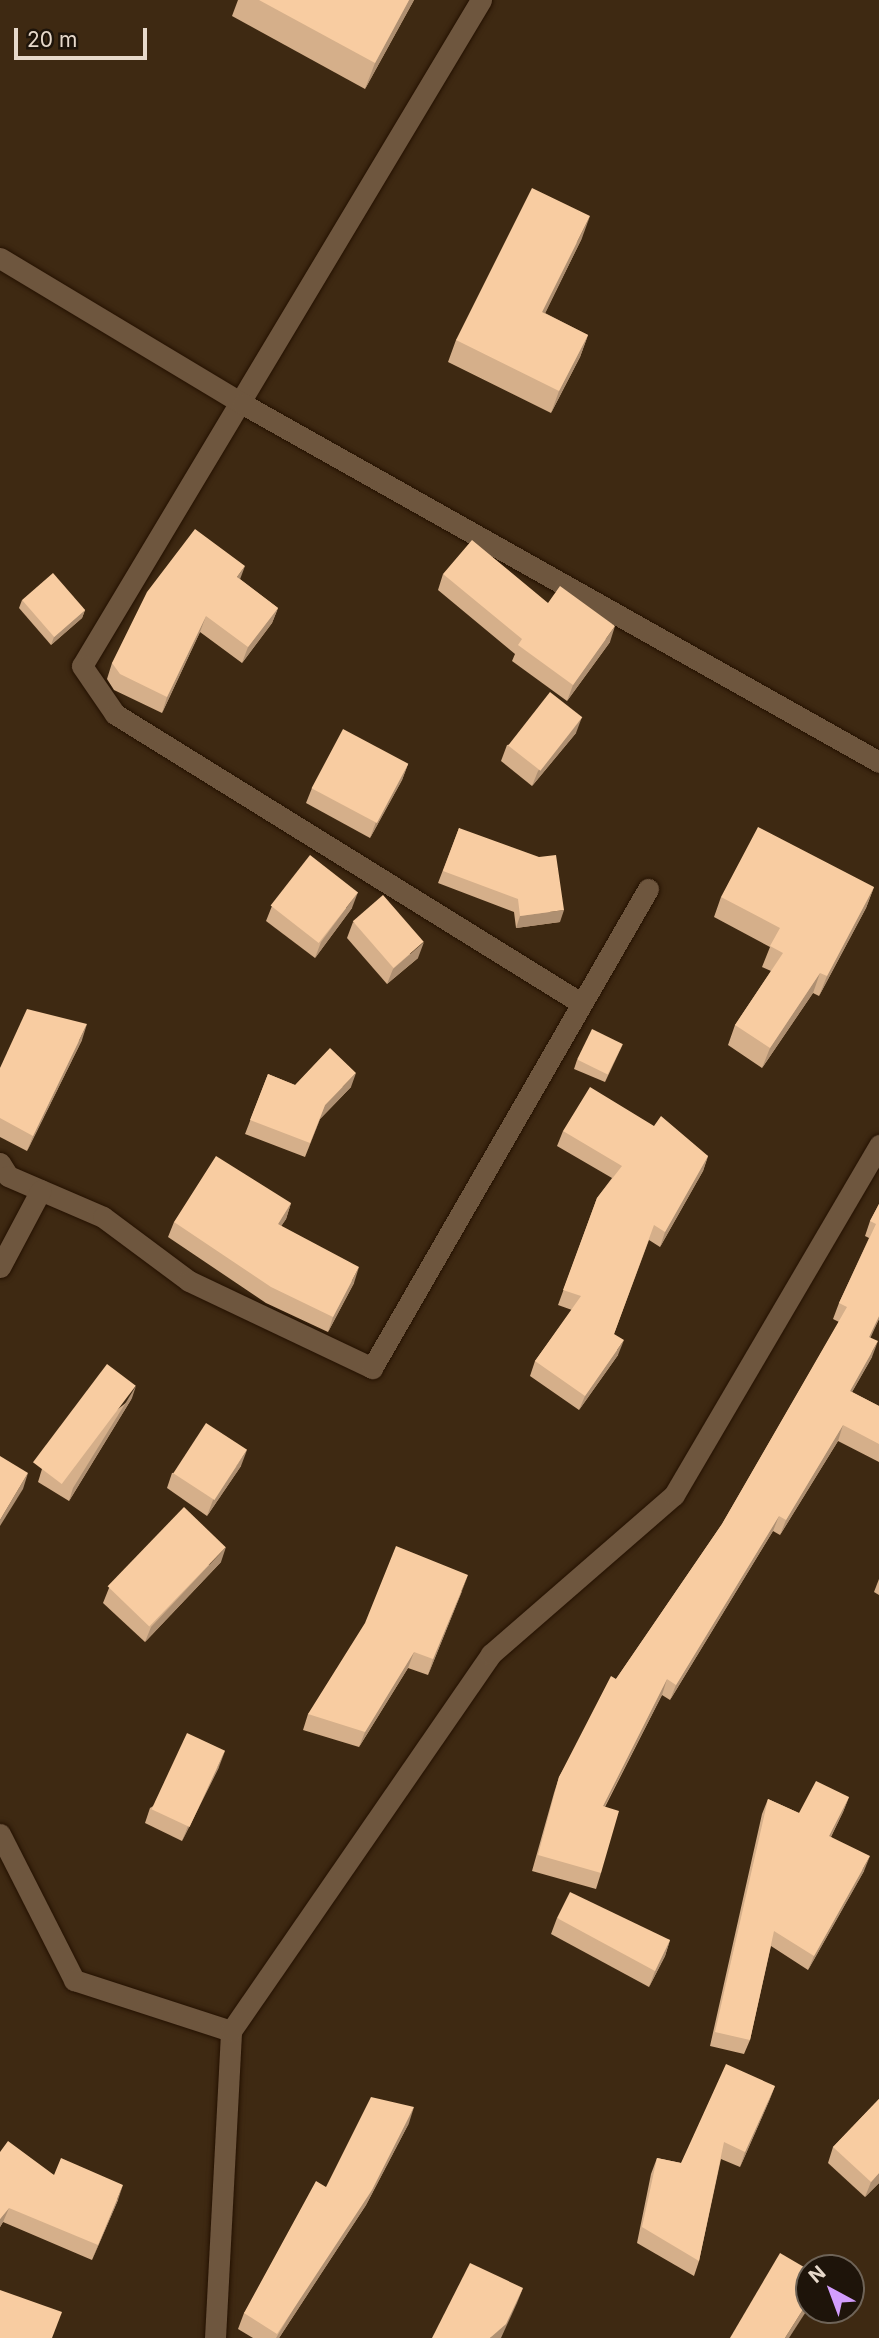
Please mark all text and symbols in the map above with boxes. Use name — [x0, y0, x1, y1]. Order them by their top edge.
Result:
scale bar — [18, 14, 150, 58]
text: 20 m — [27, 27, 77, 52]
north arrow — [795, 2254, 865, 2324]
text: N — [804, 2261, 830, 2288]

